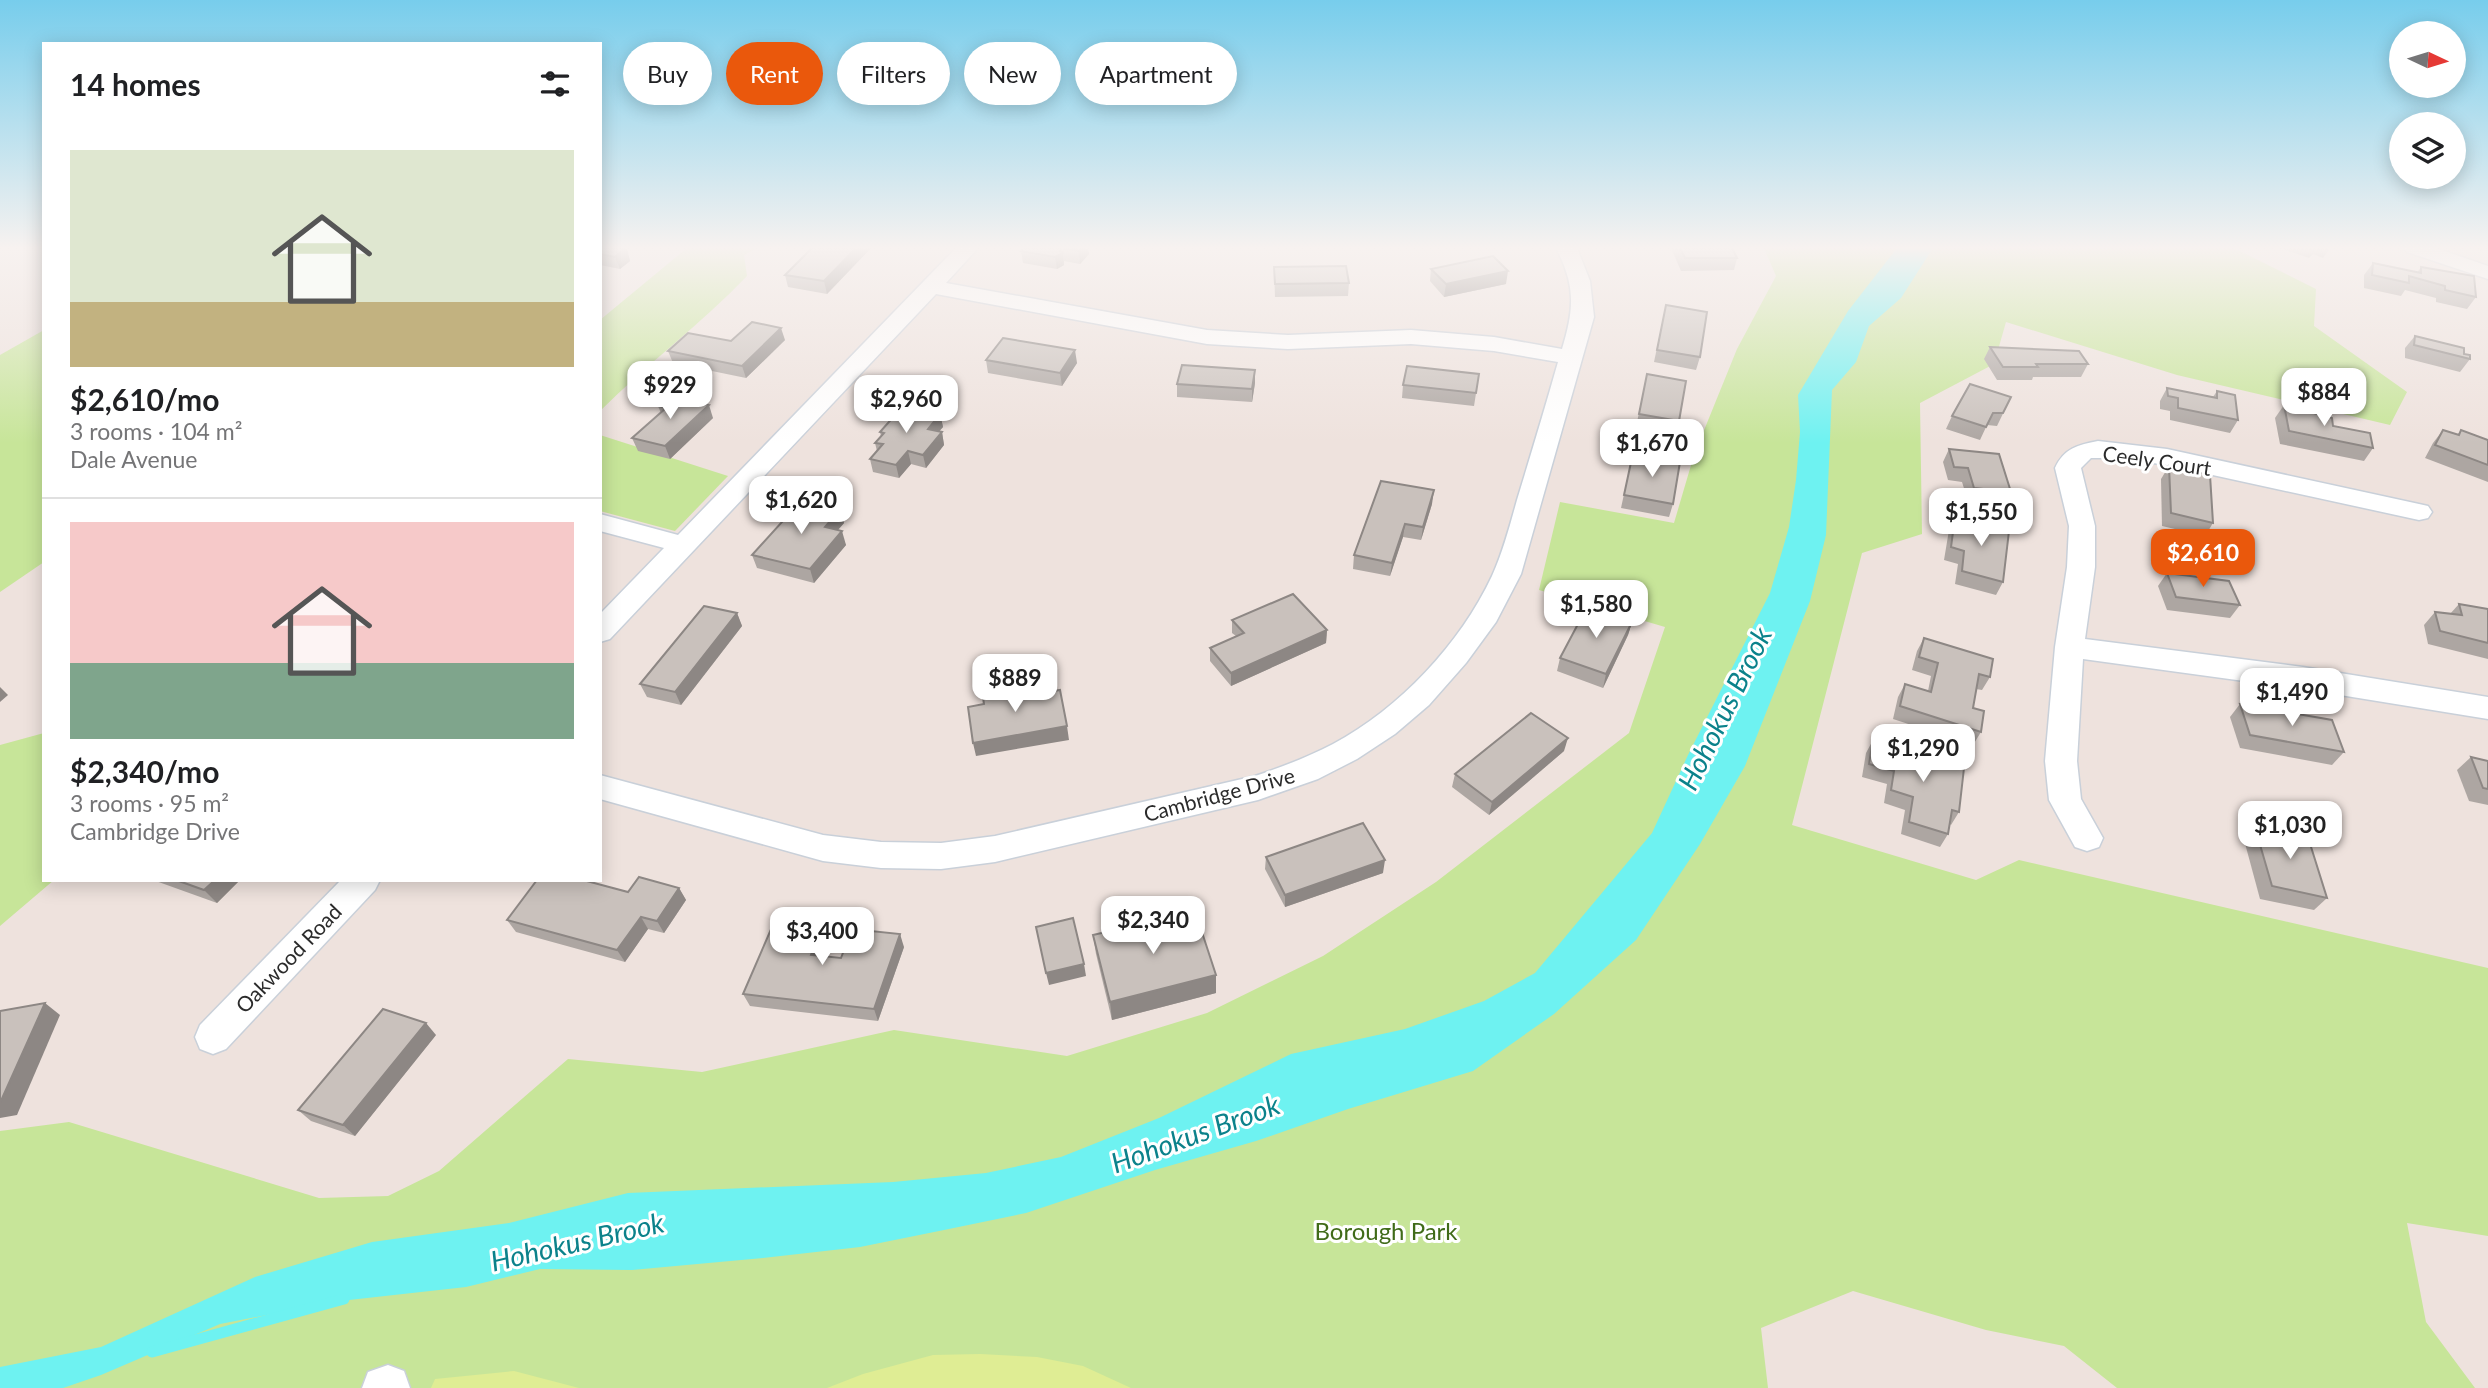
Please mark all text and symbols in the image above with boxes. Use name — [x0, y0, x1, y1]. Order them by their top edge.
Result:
north arrow — [2389, 21, 2466, 98]
map controls — [2389, 21, 2466, 189]
chip: Buy — [623, 42, 712, 105]
chip: Rent — [726, 42, 823, 105]
chip: Filters — [837, 42, 950, 105]
chip: New — [964, 42, 1061, 105]
chip: Apartment — [1075, 42, 1237, 105]
icon: filters — [536, 65, 574, 103]
text: 14 homes — [70, 66, 201, 102]
button: layers — [2389, 112, 2466, 189]
icon: home — [259, 196, 385, 322]
pin: $929 — [629, 362, 711, 421]
pin: $884 — [2283, 368, 2365, 428]
text: $929 — [643, 370, 697, 398]
pin: $2,960 — [849, 376, 963, 435]
text: $884 — [2297, 377, 2351, 405]
text: $2,610/mo — [70, 381, 219, 417]
text: $2,960 — [870, 384, 942, 412]
text: 3 rooms · 104 m² — [70, 417, 242, 445]
pin: $1,670 — [1595, 420, 1709, 479]
text: $1,670 — [1616, 428, 1688, 456]
street label: Ceely Court — [2101, 440, 2213, 480]
text: Dale Avenue — [70, 445, 197, 473]
pin: $1,620 — [744, 476, 858, 536]
text: $1,620 — [765, 485, 837, 513]
pin: $1,550 — [1924, 489, 2038, 548]
text: $1,550 — [1945, 497, 2017, 525]
pin: $2,610 — [2146, 530, 2260, 589]
text: $2,610 — [2167, 538, 2239, 566]
icon: home — [259, 568, 385, 694]
pin: $1,580 — [1539, 580, 1653, 640]
text: $1,580 — [1560, 589, 1632, 617]
water label: Hohokus Brook — [1670, 620, 1778, 795]
pin: $889 — [974, 654, 1056, 714]
text: $889 — [988, 663, 1042, 691]
pin: $1,490 — [2235, 668, 2349, 728]
text: $1,490 — [2256, 677, 2328, 705]
pin: $1,290 — [1866, 724, 1980, 784]
text: $1,290 — [1887, 733, 1959, 761]
text: $2,340/mo — [70, 753, 219, 789]
street label: Cambridge Drive — [1141, 762, 1297, 826]
text: 3 rooms · 95 m² — [70, 789, 229, 817]
pin: $1,030 — [2233, 802, 2347, 861]
text: $1,030 — [2254, 810, 2326, 838]
text: Cambridge Drive — [70, 817, 240, 845]
pin: $2,340 — [1096, 897, 1210, 956]
street label: Oakwood Road — [230, 898, 346, 1018]
text: $2,340 — [1117, 905, 1189, 933]
pin: $3,400 — [765, 908, 879, 967]
text: $3,400 — [786, 916, 858, 944]
water label: Hohokus Brook — [1106, 1086, 1285, 1179]
water label: Hohokus Brook — [487, 1204, 668, 1277]
park label: Borough Park — [1314, 1216, 1458, 1245]

